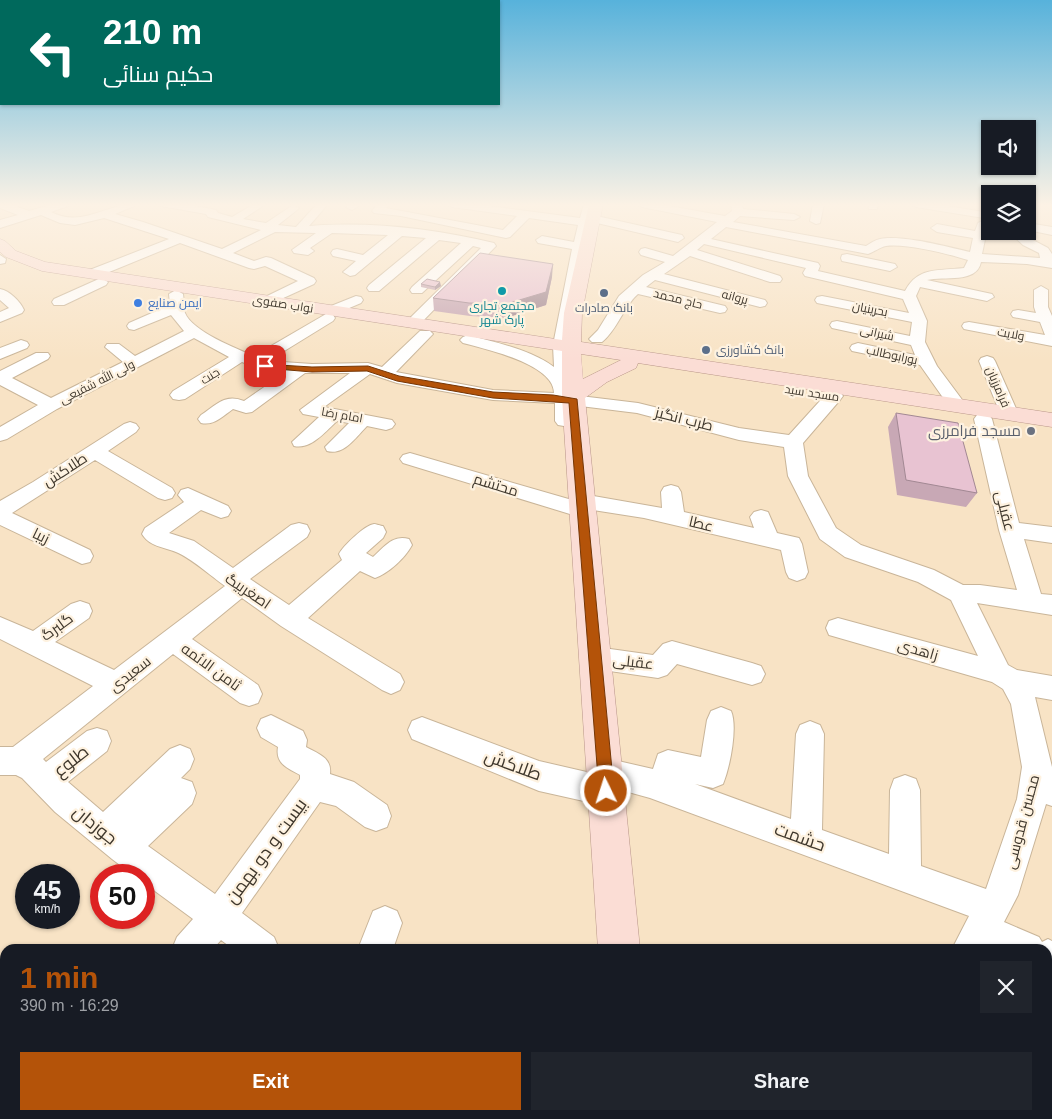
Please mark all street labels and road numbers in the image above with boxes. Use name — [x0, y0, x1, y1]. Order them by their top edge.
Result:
street label: حاج محمد — [652, 286, 704, 313]
street label: پروانه — [720, 287, 750, 309]
street label: نواب صفوی — [252, 292, 314, 316]
street label: بحرینیان — [851, 299, 889, 319]
street label: شیرانی — [859, 323, 895, 343]
street label: ولایت — [996, 325, 1026, 343]
street label: پورابوطالب — [865, 343, 920, 369]
street label: ولی الله شفیعی — [57, 356, 137, 407]
street label: فرامرزیان — [983, 364, 1013, 410]
street label: جنت — [198, 365, 222, 387]
street label: مسجد سید — [784, 382, 840, 404]
street label: طرب انگیز — [652, 403, 715, 435]
street label: امام رضا — [320, 404, 364, 427]
street label: طلاکش — [39, 449, 91, 492]
street label: محتشم — [471, 470, 521, 501]
street label: عقیلی — [990, 489, 1019, 533]
street label: عطا — [687, 512, 715, 535]
street label: زیبا — [30, 524, 52, 548]
street label: اصغربیگ — [222, 569, 274, 613]
street label: گلبرگ — [37, 609, 77, 645]
street label: زاهدی — [895, 636, 940, 665]
street label: ثامن الائمه — [177, 639, 244, 695]
street label: عقیلی — [612, 651, 654, 674]
street label: سعیدی — [106, 652, 155, 697]
street label: طلوع — [49, 741, 94, 783]
street label: طلاکش — [481, 745, 544, 785]
street label: محسن قدوسی — [1001, 773, 1044, 871]
street label: بیست و دو بهمن — [221, 795, 312, 908]
street label: جوزدان — [68, 801, 121, 849]
street label: حشمت — [772, 819, 828, 855]

